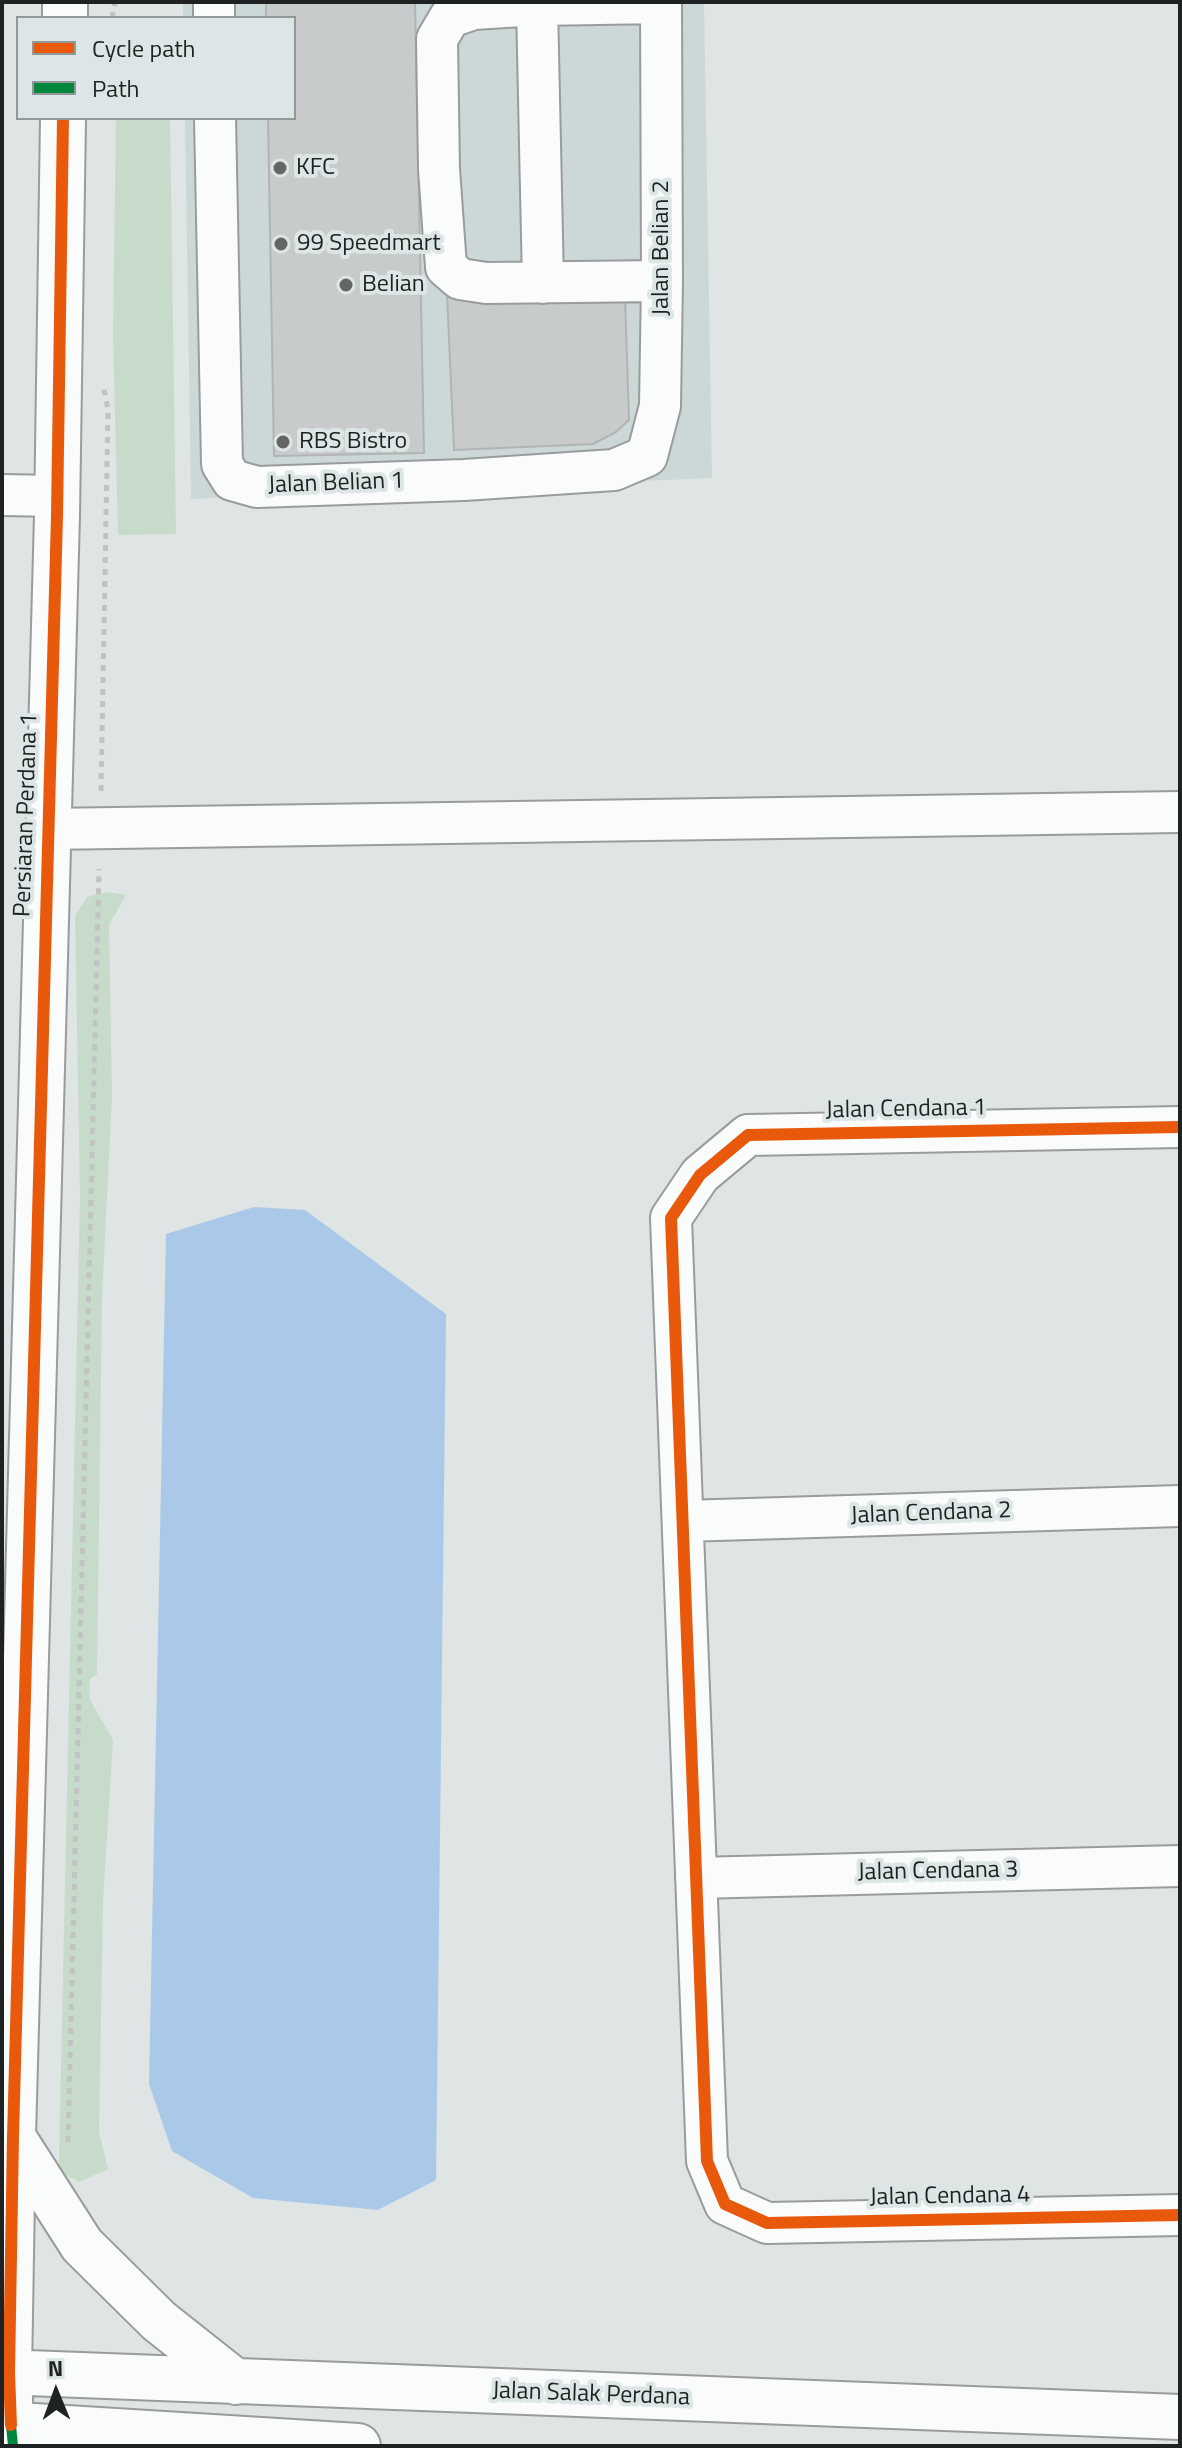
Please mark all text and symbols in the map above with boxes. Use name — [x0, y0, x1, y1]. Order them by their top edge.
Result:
legend — [16, 16, 296, 120]
text: Cycle path — [92, 30, 195, 66]
text: Path — [92, 70, 139, 106]
place label: KFC — [296, 154, 335, 182]
marker: KFC — [271, 159, 289, 177]
street label: Jalan Belian 2 — [648, 180, 676, 316]
place label: 99 Speedmart — [297, 230, 441, 258]
marker: 99 Speedmart — [272, 235, 290, 253]
place label: Belian — [362, 271, 425, 299]
marker: Belian — [337, 276, 355, 294]
place label: RBS Bistro — [299, 428, 407, 456]
marker: RBS Bistro — [274, 433, 292, 451]
street label: Jalan Belian 1 — [268, 467, 404, 501]
street label: Persiaran Perdana 1 — [9, 713, 45, 917]
street label: Jalan Cendana 1 — [825, 1094, 987, 1126]
street label: Jalan Cendana 2 — [850, 1497, 1012, 1531]
street label: Jalan Cendana 3 — [857, 1856, 1019, 1888]
street label: Jalan Cendana 4 — [869, 2181, 1031, 2213]
text: N — [48, 2351, 64, 2385]
north arrow — [16, 2352, 96, 2432]
street label: Jalan Salak Perdana — [492, 2377, 690, 2413]

